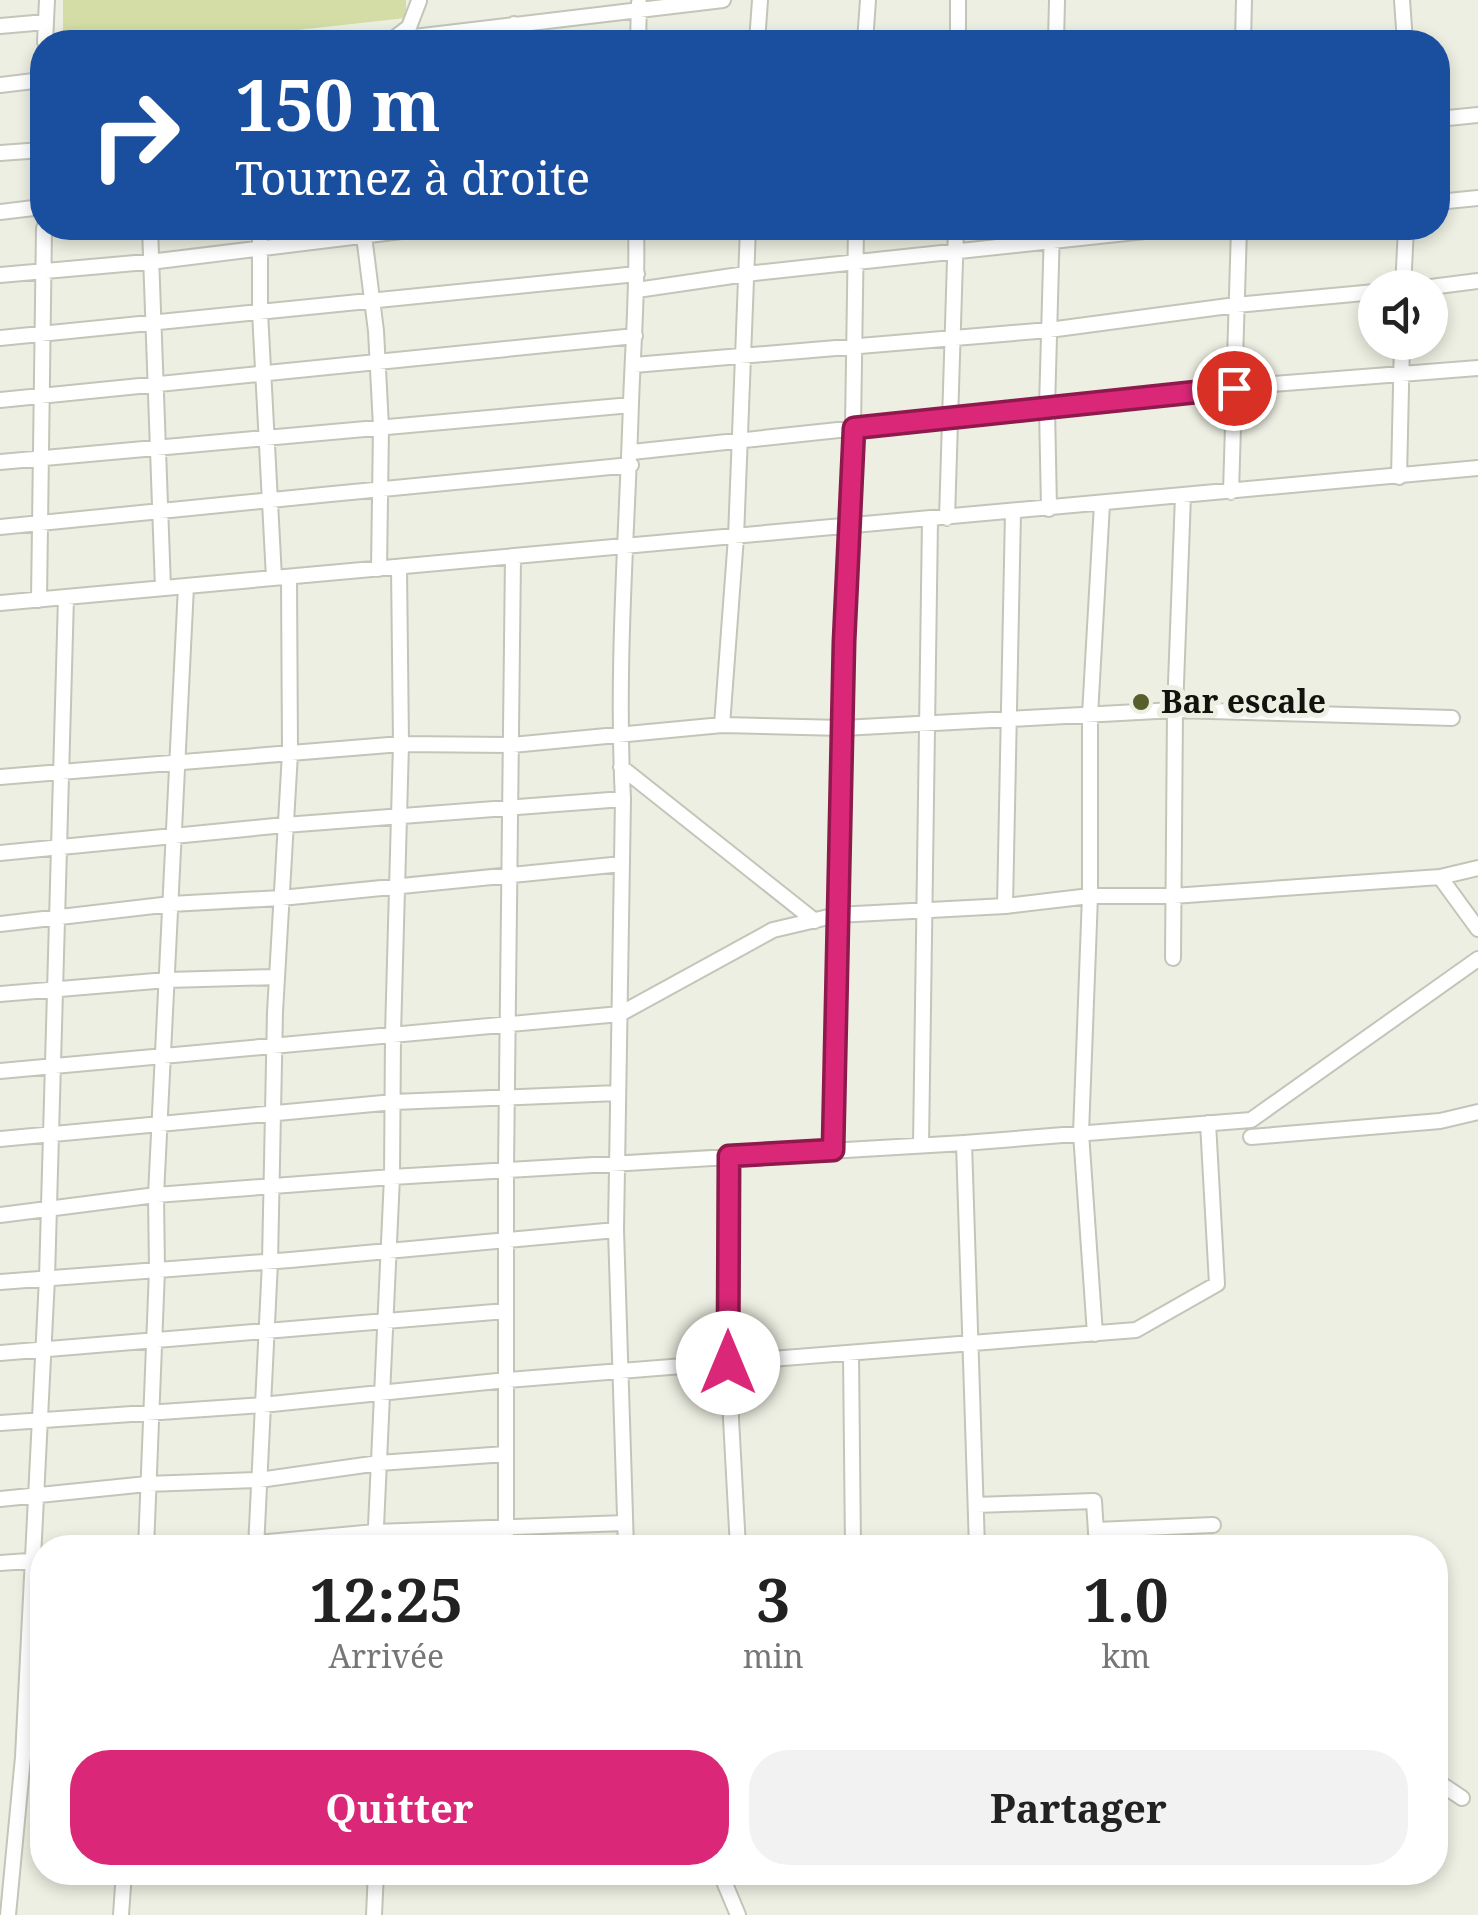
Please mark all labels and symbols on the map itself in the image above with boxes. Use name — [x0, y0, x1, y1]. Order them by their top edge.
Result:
pin — [1192, 346, 1277, 431]
place label: Bar escale — [1161, 679, 1326, 722]
marker: Bar escale — [1130, 691, 1152, 713]
position arrow — [676, 1311, 780, 1415]

